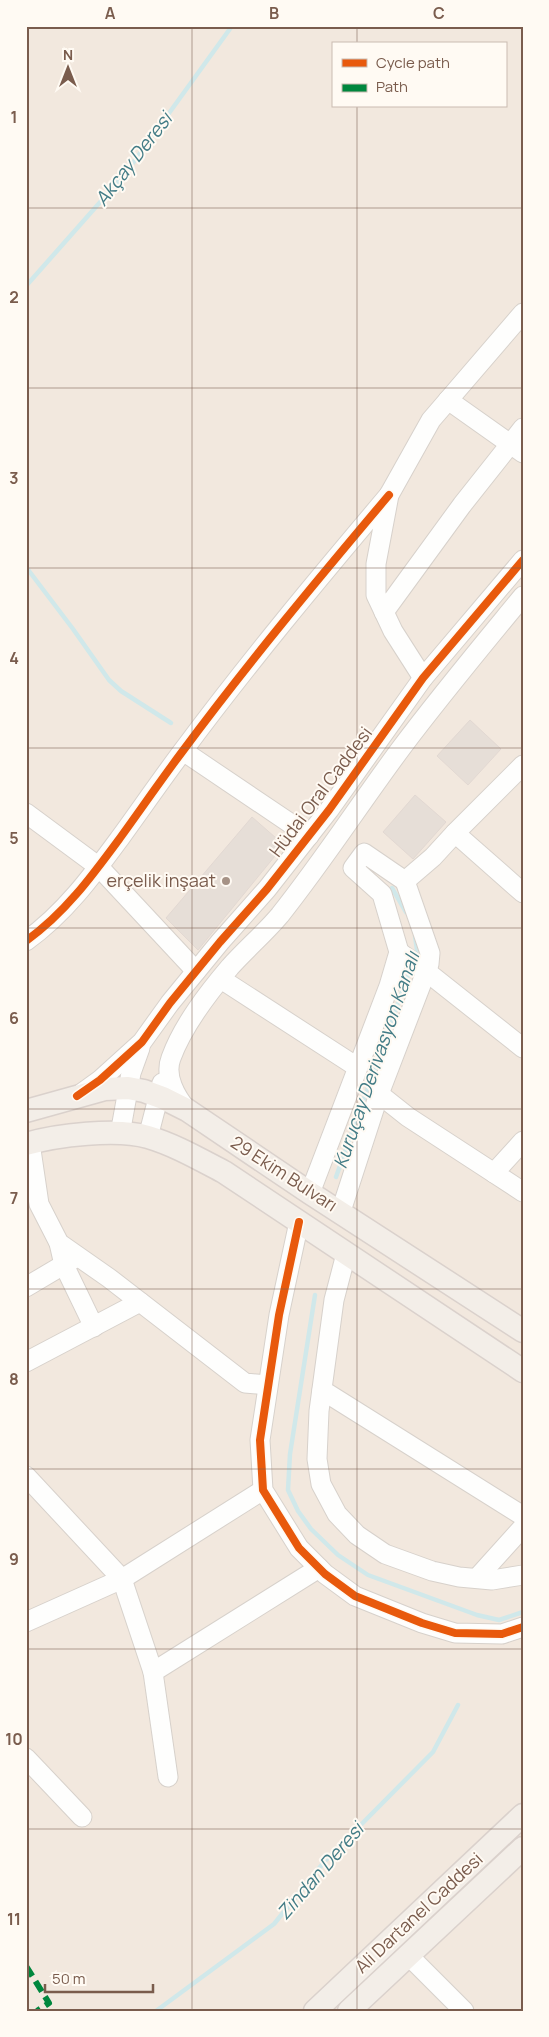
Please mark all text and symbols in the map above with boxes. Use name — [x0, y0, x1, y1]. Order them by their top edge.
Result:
text: A — [105, 2, 116, 24]
text: B — [269, 2, 279, 24]
text: C — [433, 2, 445, 24]
north arrow — [42, 42, 92, 92]
legend — [332, 42, 506, 108]
text: N — [63, 45, 73, 64]
text: Cycle path — [376, 52, 450, 73]
text: Path — [376, 76, 408, 97]
water label: Akçay Deresi — [88, 105, 179, 211]
text: 1 — [10, 106, 18, 128]
text: 2 — [9, 286, 19, 308]
text: 3 — [9, 467, 19, 489]
text: 4 — [9, 647, 19, 669]
street label: Hüdai Oral Caddesi — [263, 722, 377, 861]
text: 5 — [9, 827, 19, 849]
place label: erçelik inşaat — [106, 868, 216, 892]
marker: erçelik inşaat — [220, 875, 232, 887]
water label: Kuruçay Derivasyon Kanalı — [327, 947, 426, 1172]
text: 6 — [9, 1007, 19, 1029]
street label: 29 Ekim Bulvarı — [227, 1130, 342, 1217]
text: 7 — [10, 1187, 18, 1209]
text: 8 — [9, 1368, 19, 1390]
text: 9 — [9, 1548, 19, 1570]
text: 10 — [5, 1728, 23, 1750]
water label: Zindan Deresi — [271, 1815, 371, 1925]
street label: Ali Dartanel Caddesi — [349, 1847, 487, 1978]
text: 11 — [7, 1908, 21, 1930]
scale bar — [45, 1962, 152, 1994]
text: 50 m — [52, 1968, 86, 1989]

